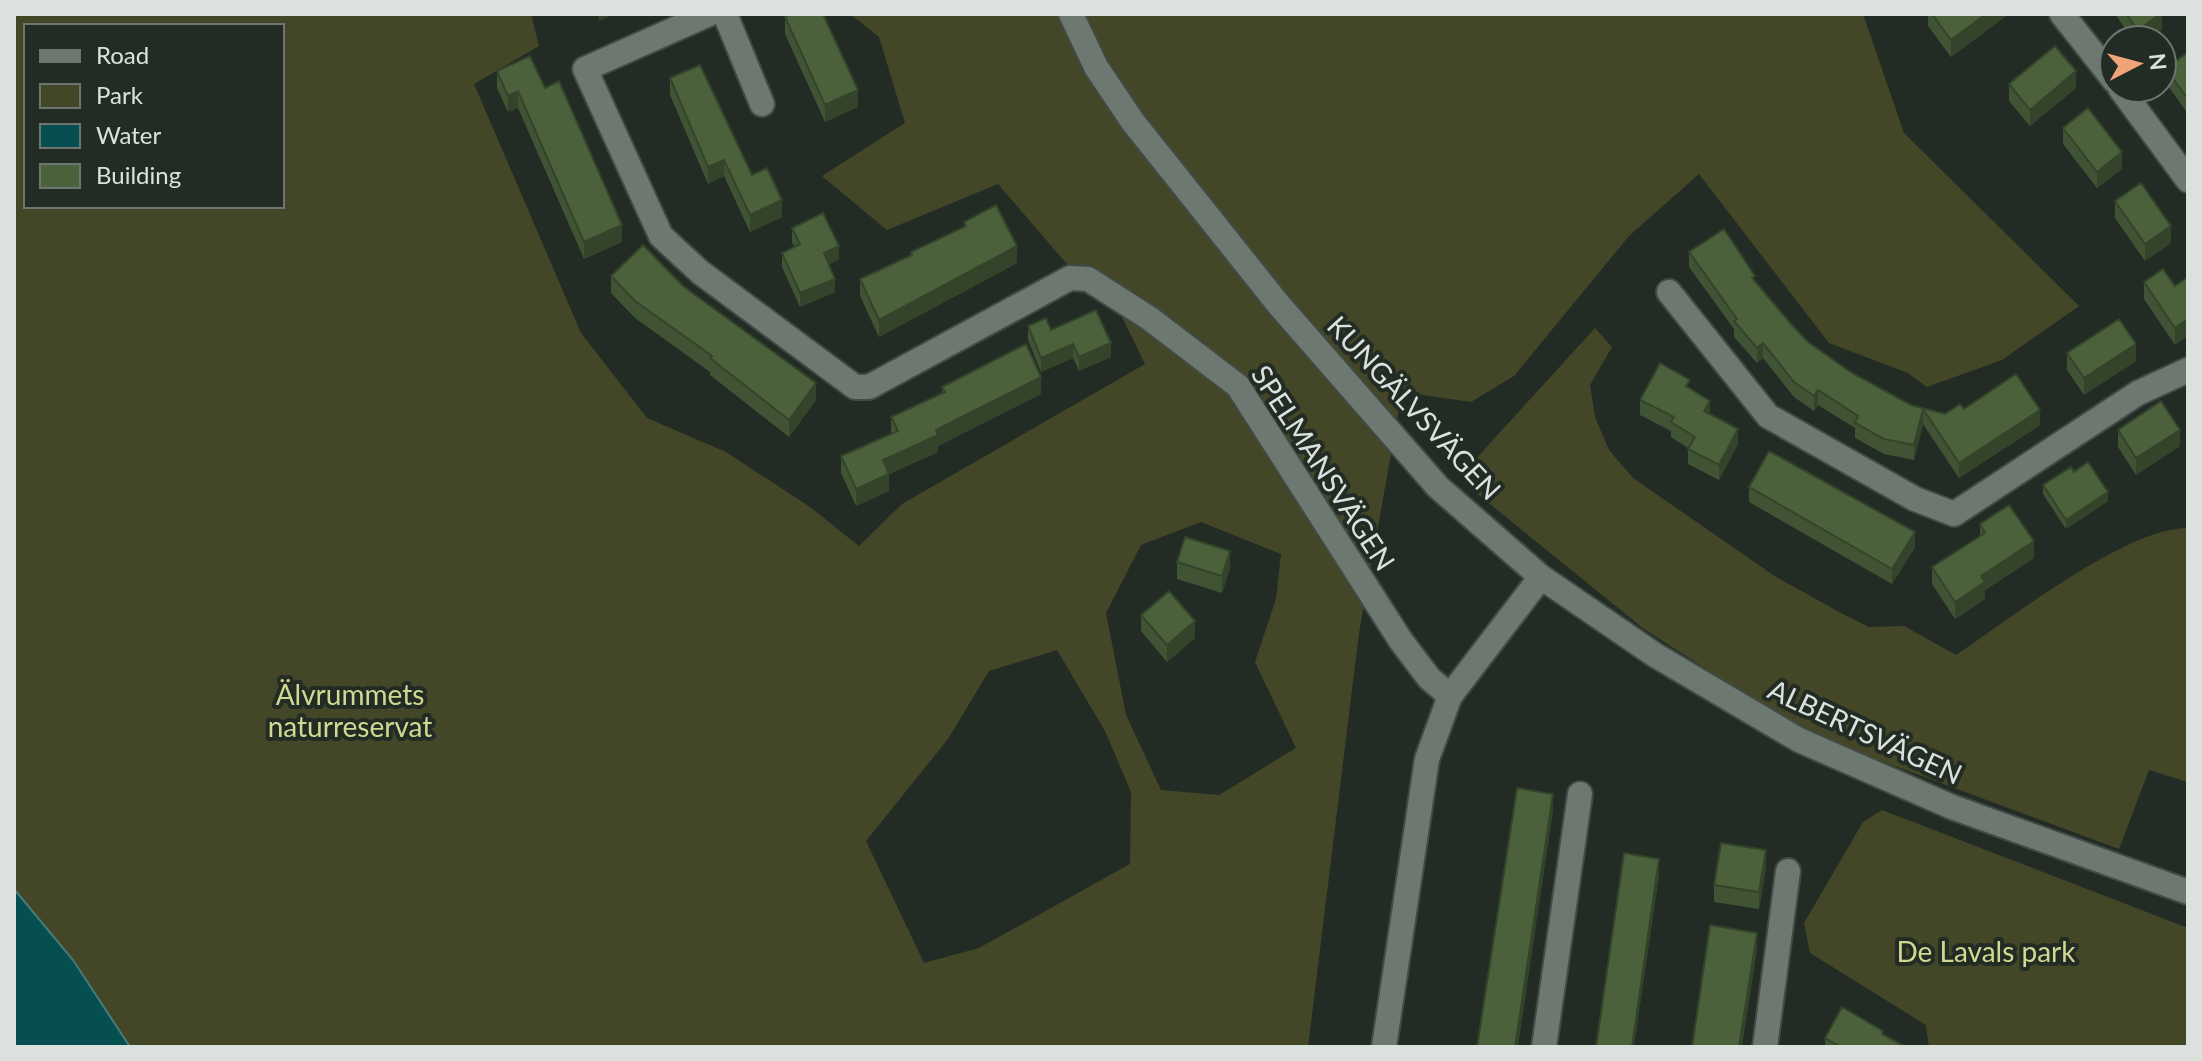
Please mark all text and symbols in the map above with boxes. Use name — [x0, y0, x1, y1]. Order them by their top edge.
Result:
legend — [24, 24, 284, 208]
north arrow — [2098, 24, 2178, 104]
text: Road — [96, 40, 149, 69]
text: N — [2144, 52, 2173, 72]
text: Park — [96, 80, 144, 109]
text: Water — [96, 120, 161, 149]
text: Building — [96, 160, 181, 189]
street label: KUNGÄLVSVÄGEN — [1321, 308, 1509, 506]
street label: SPELMANSVÄGEN — [1245, 359, 1403, 576]
street label: ALBERTSVÄGEN — [1763, 671, 1968, 791]
park label: Älvrummets naturreservat — [268, 677, 432, 743]
park label: De Lavals park — [1896, 934, 2076, 968]

